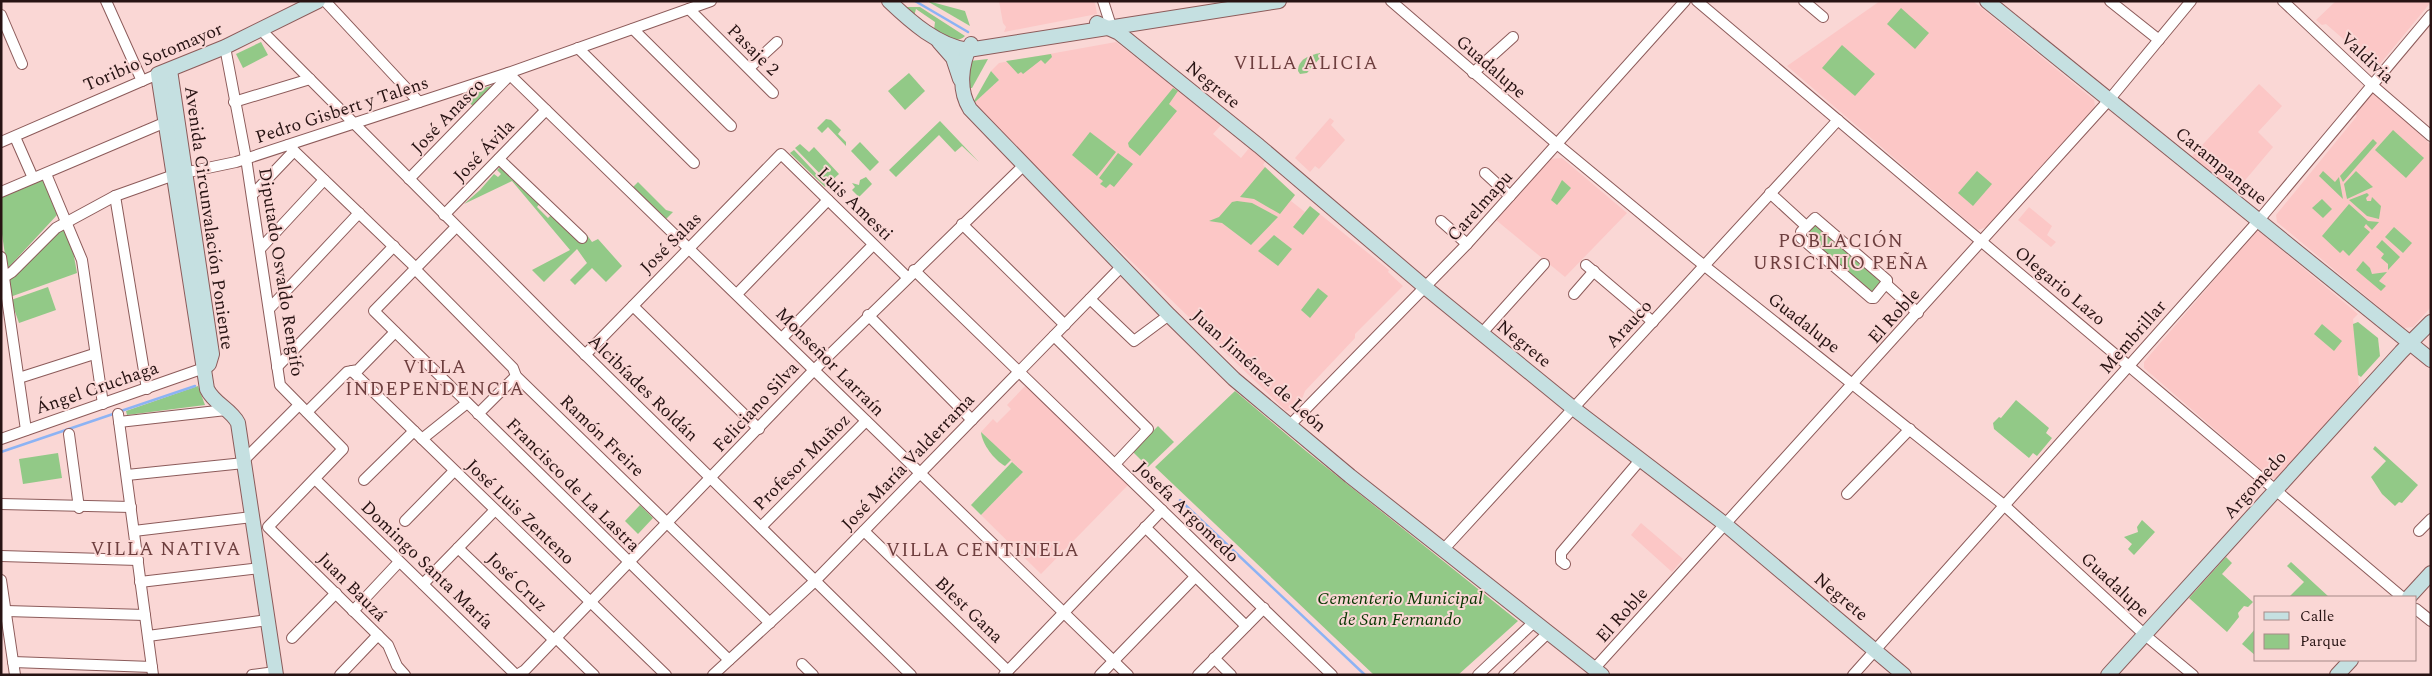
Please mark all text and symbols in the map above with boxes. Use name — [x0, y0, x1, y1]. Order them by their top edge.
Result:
street label: Toribio Sotomayor — [79, 15, 227, 99]
street label: Pasaje 2 — [721, 18, 785, 82]
street label: Valdivia — [2334, 26, 2400, 90]
street label: Guadalupe — [1450, 29, 1532, 105]
district label: VILLA ALICIA — [1234, 49, 1378, 78]
street label: Negrete — [1180, 54, 1246, 116]
street label: Pedro Gisbert y Talens — [252, 69, 432, 151]
street label: José Anasco — [405, 72, 491, 160]
street label: Avenida Circunvalación Poniente — [177, 84, 241, 352]
street label: José Ávila — [447, 113, 521, 189]
street label: Carampangue — [2169, 120, 2273, 212]
street label: Luis Amesti — [811, 161, 899, 247]
street label: Carelmapu — [1441, 164, 1519, 248]
street label: Diputado Osvaldo Rengifo — [251, 166, 311, 378]
street label: José Salas — [634, 206, 708, 280]
district label: POBLACIÓN URSICINIO PEÑA — [1753, 227, 1929, 278]
street label: Olegario Lazo — [2008, 240, 2112, 332]
street label: El Roble — [1862, 282, 1926, 350]
street label: Guadalupe — [1762, 286, 1846, 360]
street label: Arauco — [1599, 294, 1659, 354]
street label: Membrillar — [2093, 294, 2173, 380]
street label: Monseñor Larraín — [769, 301, 891, 423]
street label: Juan Jiménez de León — [1186, 303, 1332, 439]
street label: Negrete — [1491, 313, 1557, 375]
street label: Alcibíades Roldán — [582, 328, 704, 448]
district label: VILLA INDEPENDENCIA — [345, 353, 525, 404]
street label: Ángel Cruchaga — [32, 354, 162, 422]
street label: Feliciano Silva — [707, 355, 806, 459]
street label: José María Valderrama — [835, 387, 981, 537]
street label: Ramón Freire — [553, 388, 651, 484]
street label: Profesor Muñoz — [747, 407, 857, 517]
street label: Francisco de La Lastra — [500, 412, 646, 558]
street label: Argomedo — [2217, 445, 2293, 525]
street label: José Luis Zenteno — [459, 453, 581, 571]
street label: Josefa Argomedo — [1129, 455, 1245, 569]
street label: Domingo Santa María — [355, 494, 500, 636]
district label: VILLA NATIVA — [90, 535, 242, 564]
district label: VILLA CENTINELA — [886, 536, 1080, 565]
street label: Juan Bauzá — [311, 546, 393, 628]
street label: José Cruz — [480, 546, 554, 618]
street label: Guadalupe — [2074, 546, 2156, 624]
street label: Negrete — [1808, 566, 1874, 628]
street label: Blest Gana — [929, 570, 1009, 650]
street label: El Roble — [1590, 581, 1654, 649]
park label: Cementerio Municipal de San Fernando — [1317, 585, 1483, 633]
legend — [2254, 596, 2417, 661]
text: Calle — [2300, 605, 2334, 628]
text: Parque — [2300, 630, 2347, 653]

